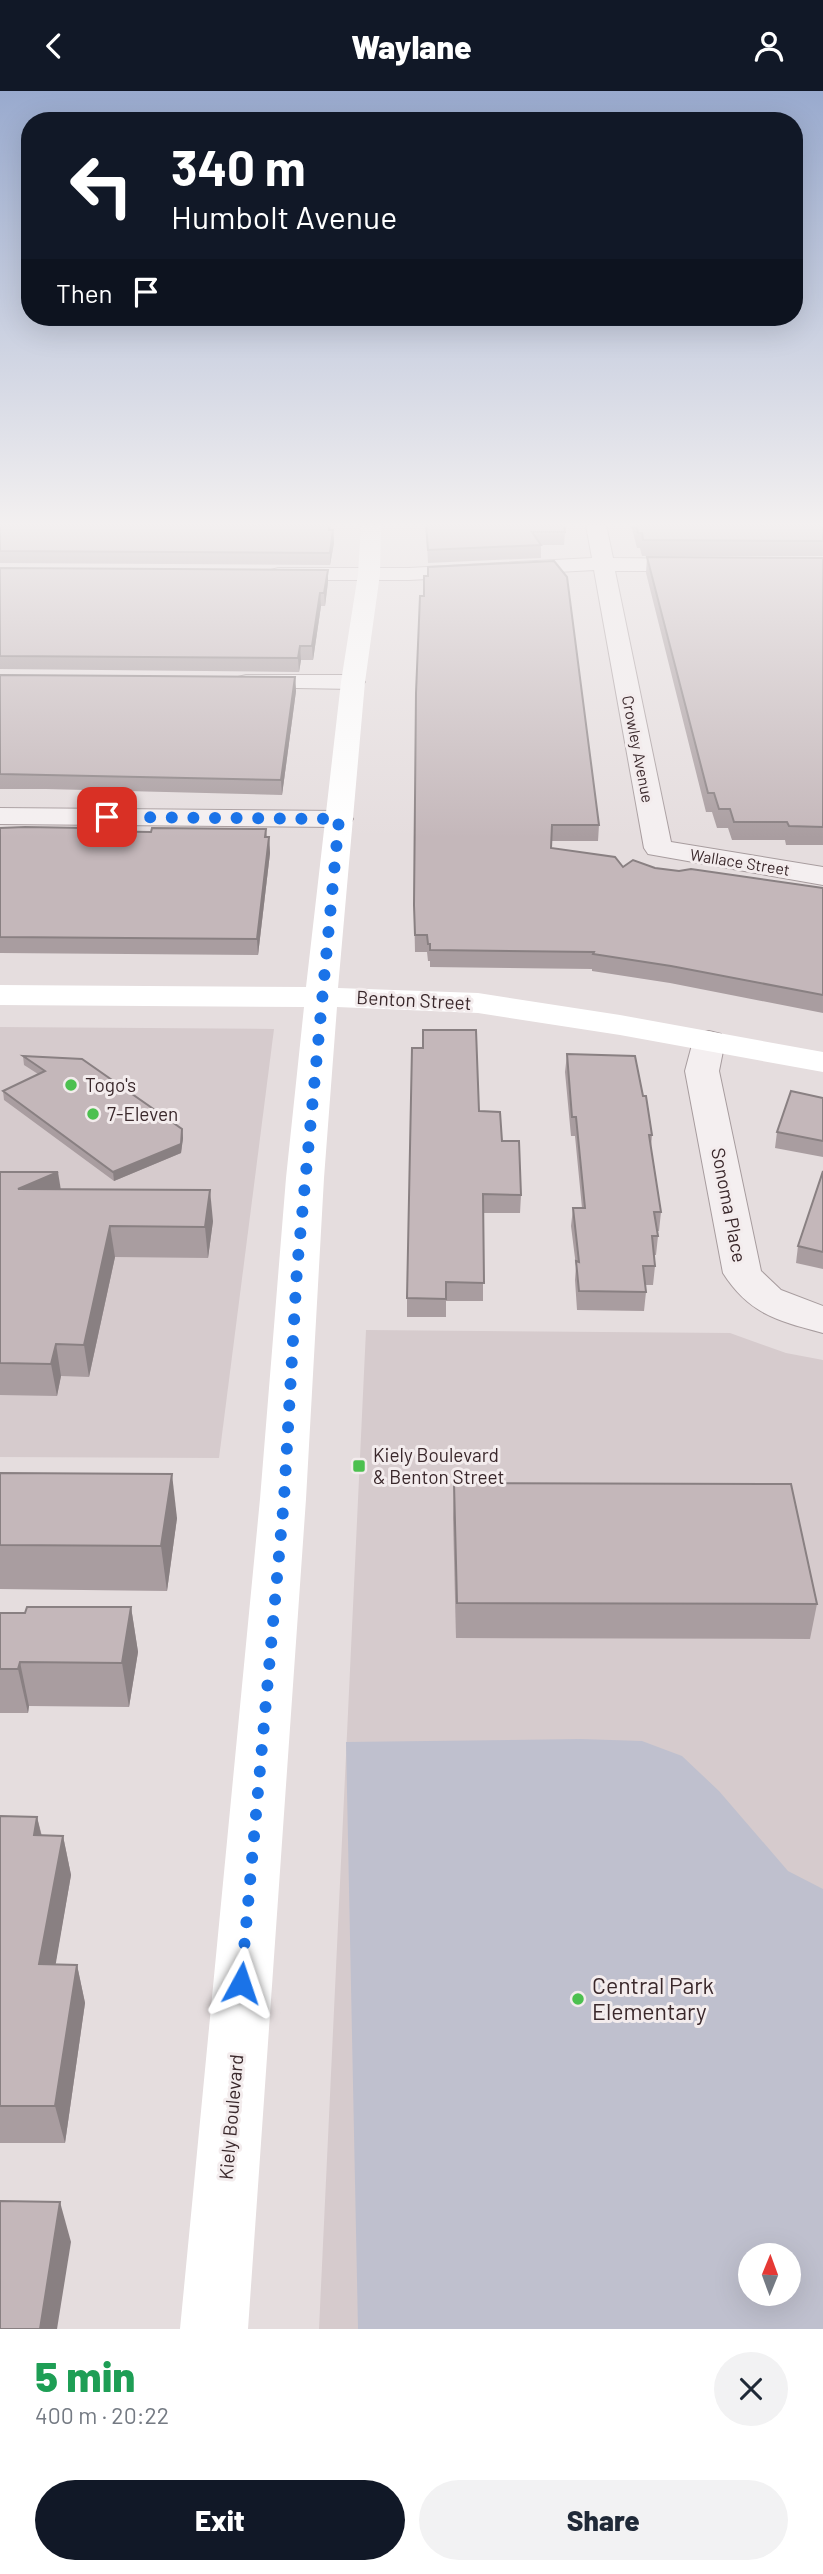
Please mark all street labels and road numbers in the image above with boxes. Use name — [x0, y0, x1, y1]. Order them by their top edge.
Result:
street label: Crowley Avenue — [619, 694, 658, 804]
street label: Wallace Street — [689, 844, 791, 879]
street label: Benton Street — [356, 985, 472, 1014]
street label: Sonoma Place — [707, 1146, 752, 1264]
street label: Kiely Boulevard — [214, 2053, 247, 2181]

